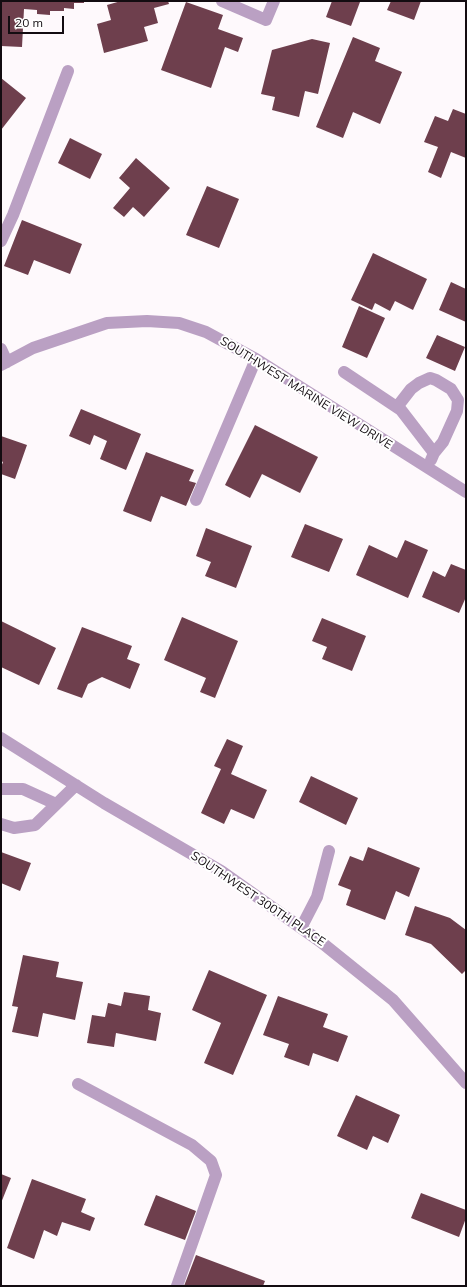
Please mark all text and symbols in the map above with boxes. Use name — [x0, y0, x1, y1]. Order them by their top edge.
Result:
scale bar — [10, 8, 66, 34]
text: 20 m — [15, 15, 43, 30]
street label: SOUTHWEST MARINE VIEW DRIVE — [217, 334, 395, 452]
street label: SOUTHWEST 300TH PLACE — [188, 849, 328, 949]

